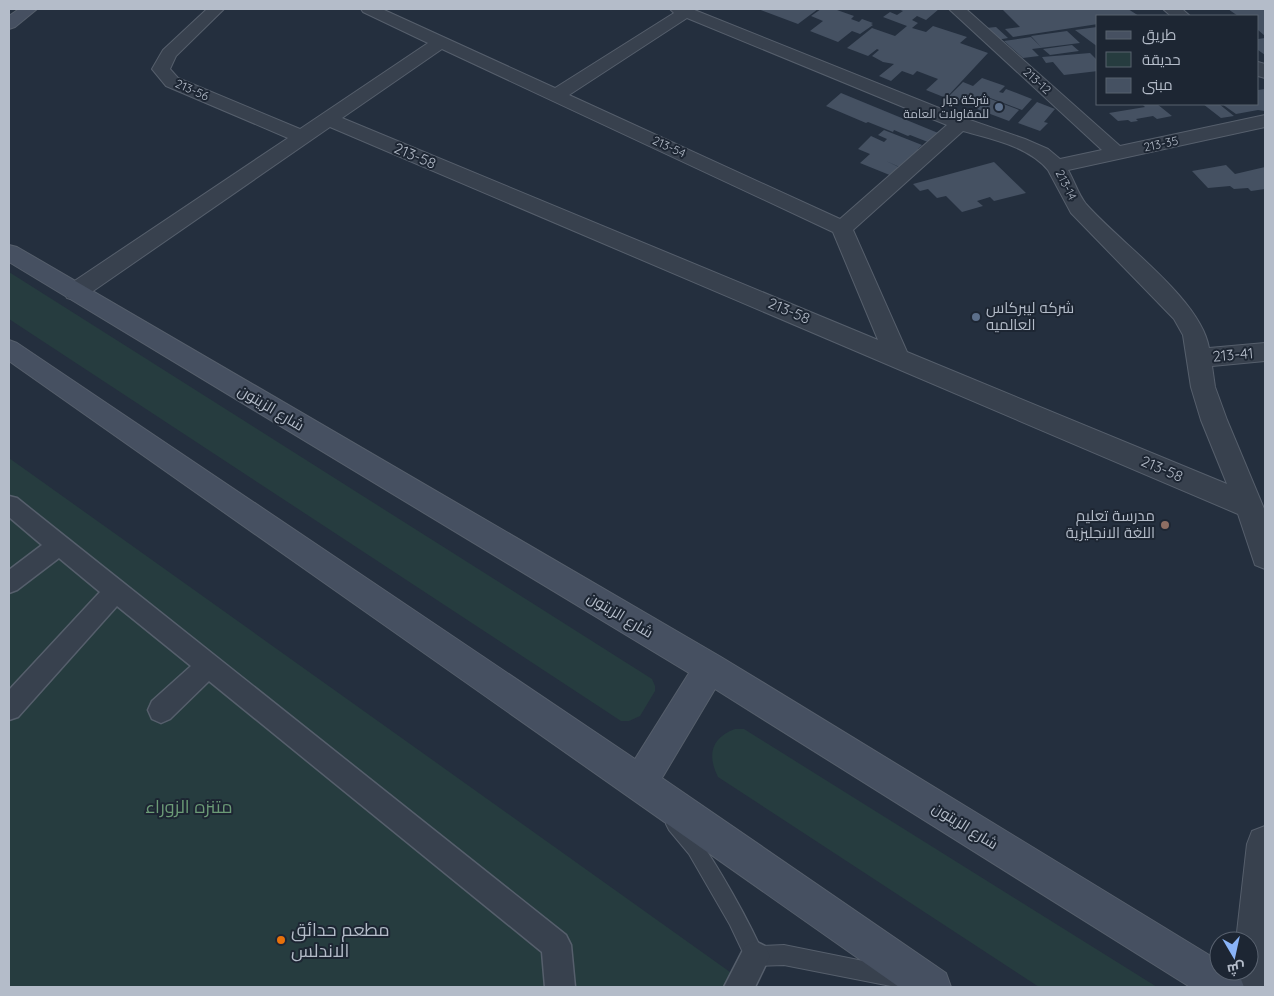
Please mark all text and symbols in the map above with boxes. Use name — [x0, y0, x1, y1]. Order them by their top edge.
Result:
legend — [1096, 15, 1259, 105]
text: طريق — [1142, 25, 1176, 45]
text: حديقة — [1142, 50, 1181, 69]
street label: 213-12 — [1020, 64, 1055, 97]
text: مبنى — [1142, 75, 1173, 95]
street label: 213-56 — [173, 76, 212, 104]
place label: شركة ديار للمقاولات العامة — [903, 92, 989, 121]
marker: شركة ديار للمقاولات العامة — [993, 101, 1005, 113]
street label: 213-54 — [650, 132, 688, 161]
street label: 213-35 — [1142, 133, 1180, 154]
street label: 213-58 — [391, 138, 439, 173]
street label: 213-14 — [1052, 167, 1080, 202]
street label: 213-58 — [765, 293, 813, 328]
place label: شركه ليبركاس العالميه — [986, 298, 1074, 334]
marker: شركه ليبركاس العالميه — [970, 311, 982, 323]
street label: 213-41 — [1212, 343, 1254, 366]
street label: شارع الزيتون — [234, 380, 308, 437]
street label: 213-58 — [1138, 451, 1186, 486]
place label: مدرسة تعليم اللغة الانجليزية — [1066, 506, 1155, 542]
marker: مدرسة تعليم اللغة الانجليزية — [1159, 519, 1171, 531]
street label: شارع الزيتون — [583, 587, 657, 644]
park label: متنزه الزوراء — [145, 795, 233, 818]
street label: شارع الزيتون — [928, 798, 1002, 855]
place label: مطعم حدائق الاندلس — [291, 918, 390, 962]
north arrow — [1209, 931, 1259, 981]
marker: مطعم حدائق الاندلس — [275, 934, 287, 946]
text: ش — [1226, 959, 1246, 979]

